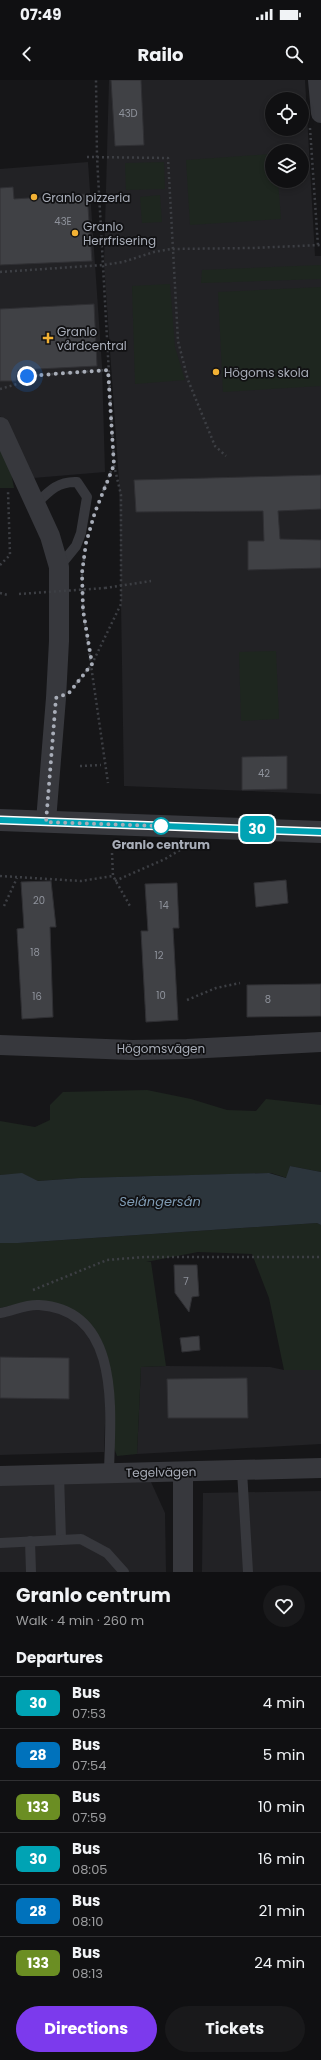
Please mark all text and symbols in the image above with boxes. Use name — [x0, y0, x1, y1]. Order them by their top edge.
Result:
text: 07:49 — [20, 4, 61, 25]
text: Railo — [137, 42, 184, 67]
icon: back — [16, 43, 38, 65]
icon: search — [283, 43, 305, 65]
map controls — [265, 92, 309, 188]
button: locate — [265, 92, 309, 136]
house number: 43D — [118, 106, 138, 121]
button: layers — [265, 144, 309, 188]
place label: Granlo pizzeria — [42, 189, 130, 206]
marker: Granlo pizzeria — [29, 192, 39, 202]
house number: 43E — [54, 214, 72, 229]
place label: Granlo Herrfrisering — [83, 218, 156, 249]
marker: Granlo Herrfrisering — [70, 228, 80, 238]
place label: Granlo vårdcentral — [57, 323, 127, 354]
marker: Granlo vårdcentral — [42, 332, 54, 344]
place label: Högoms skola — [224, 364, 309, 381]
your location — [17, 366, 37, 386]
marker: Högoms skola — [211, 367, 221, 377]
house number: 42 — [258, 766, 270, 781]
line badge: 30 — [239, 816, 275, 842]
marker: Granlo centrum — [152, 817, 170, 835]
text: 30 — [248, 819, 266, 839]
place label: Granlo centrum — [112, 836, 210, 853]
house number: 20 — [33, 893, 45, 908]
house number: 14 — [159, 898, 169, 913]
house number: 18 — [30, 945, 40, 960]
house number: 12 — [155, 948, 164, 963]
house number: 10 — [156, 988, 166, 1003]
house number: 16 — [32, 989, 42, 1004]
house number: 8 — [265, 992, 271, 1007]
street label: Högomsvägen — [117, 1040, 205, 1057]
water label: Selångersån — [119, 1192, 201, 1211]
house number: 7 — [183, 1274, 189, 1289]
street label: Tegelvägen — [126, 1463, 196, 1481]
text: Granlo centrum — [16, 1582, 171, 1609]
button: heart — [263, 1585, 305, 1627]
text: Walk · 4 min · 260 m — [16, 1611, 144, 1630]
text: Departures — [16, 1647, 103, 1668]
text: Bus — [72, 1682, 100, 1703]
text: 4 min — [263, 1692, 305, 1713]
text: 30 — [29, 1693, 47, 1713]
text: 07:53 — [72, 1704, 106, 1723]
text: Bus — [72, 1734, 100, 1755]
text: 5 min — [263, 1744, 305, 1765]
text: 28 — [29, 1745, 47, 1765]
text: 07:54 — [72, 1756, 106, 1775]
text: Bus — [72, 1786, 100, 1807]
text: 10 min — [258, 1796, 305, 1817]
text: 133 — [27, 1797, 49, 1817]
text: 07:59 — [72, 1808, 106, 1827]
text: Bus — [72, 1838, 100, 1859]
text: 16 min — [258, 1848, 305, 1869]
text: 30 — [29, 1849, 47, 1869]
text: 08:05 — [72, 1860, 107, 1879]
text: Bus — [72, 1890, 100, 1911]
text: 21 min — [259, 1900, 305, 1921]
text: 28 — [29, 1901, 47, 1921]
text: 08:10 — [72, 1912, 103, 1931]
text: Bus — [72, 1942, 100, 1963]
text: 24 min — [254, 1952, 305, 1973]
text: 133 — [27, 1953, 49, 1973]
text: 08:13 — [72, 1964, 103, 1983]
button: Directions — [16, 2006, 157, 2052]
button: Tickets — [165, 2006, 305, 2052]

